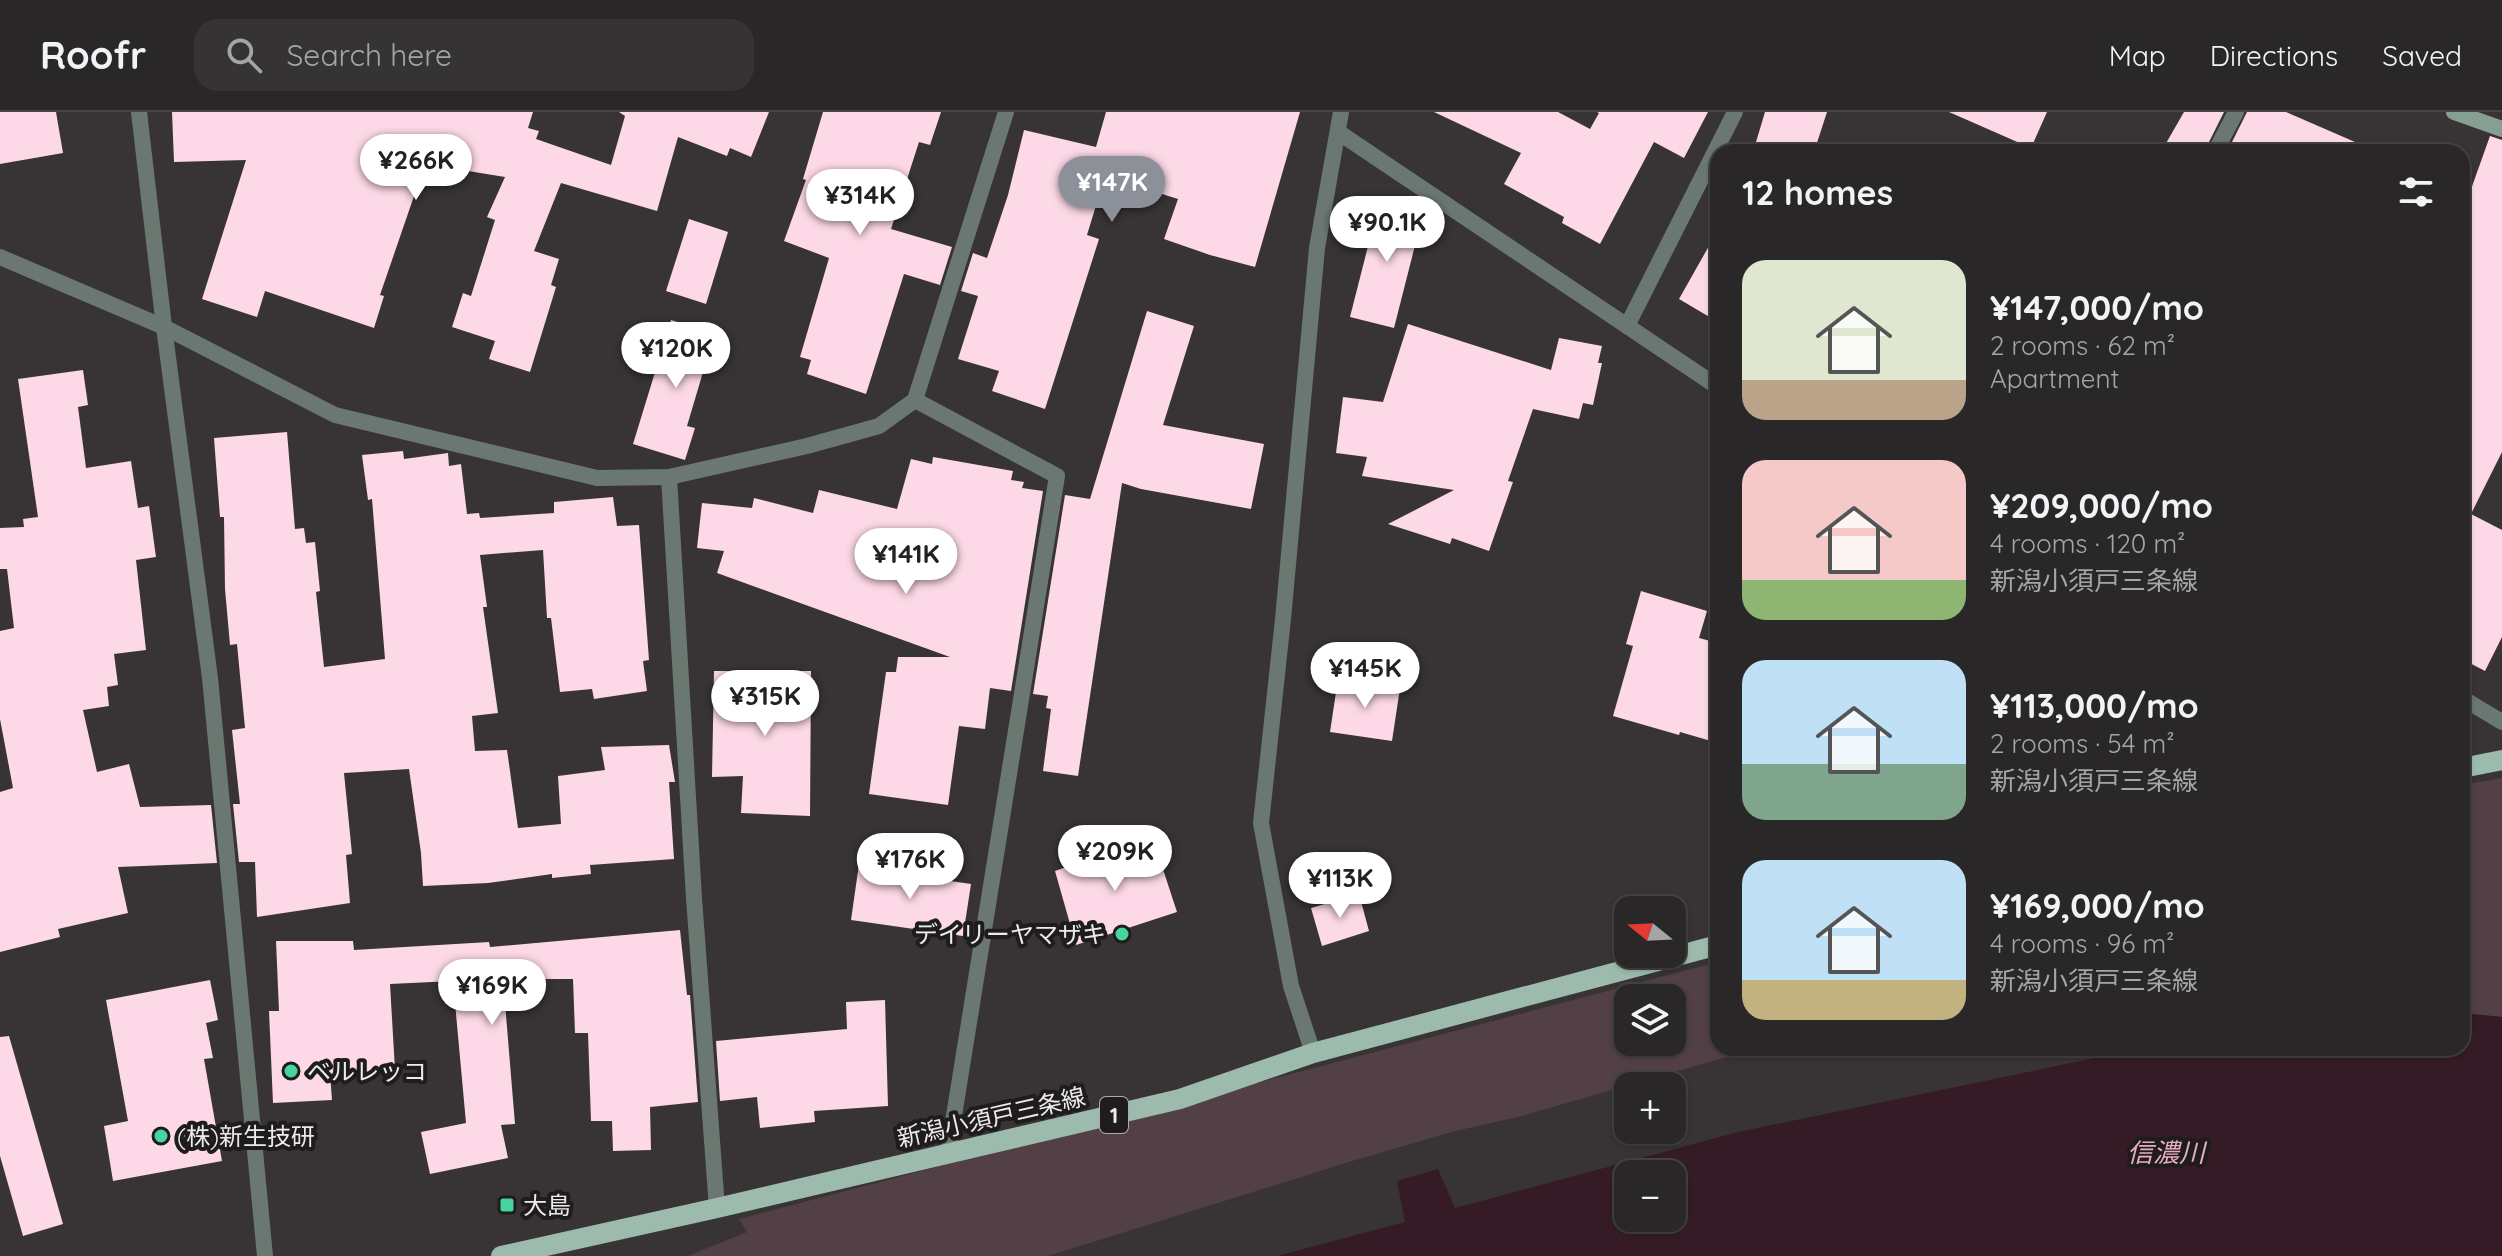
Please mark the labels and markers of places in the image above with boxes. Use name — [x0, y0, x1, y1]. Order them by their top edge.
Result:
pin: ¥266K — [360, 134, 472, 202]
pin: ¥147K — [1056, 156, 1168, 224]
pin: ¥314K — [804, 169, 916, 237]
pin: ¥90.1K — [1322, 196, 1452, 264]
pin: ¥120K — [620, 322, 732, 390]
pin: ¥141K — [850, 528, 962, 596]
pin: ¥145K — [1309, 642, 1421, 710]
pin: ¥315K — [709, 670, 821, 738]
pin: ¥209K — [1059, 825, 1171, 893]
pin: ¥176K — [854, 833, 966, 901]
pin: ¥113K — [1284, 852, 1396, 920]
place label: デイリーヤマザキ — [914, 919, 1106, 949]
marker: デイリーヤマザキ — [1113, 925, 1131, 943]
pin: ¥169K — [436, 959, 548, 1027]
place label: ベルレッコ — [307, 1056, 427, 1086]
marker: ベルレッコ — [282, 1062, 300, 1080]
place label: (株)新生技研 — [177, 1121, 315, 1151]
marker: (株)新生技研 — [152, 1127, 170, 1145]
place label: 大島 — [523, 1190, 571, 1220]
marker: 大島 — [498, 1196, 516, 1214]

